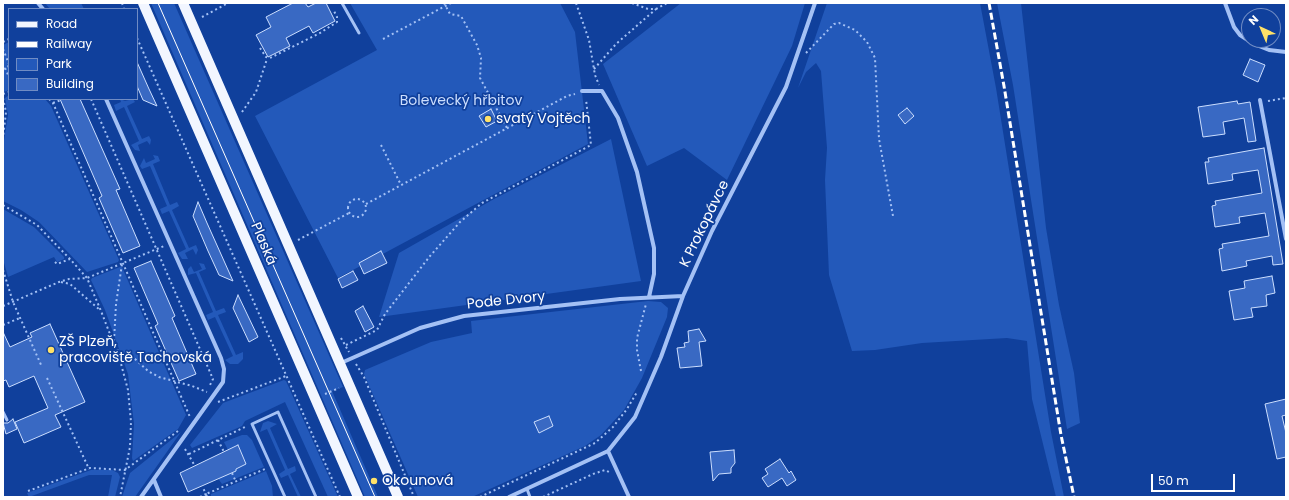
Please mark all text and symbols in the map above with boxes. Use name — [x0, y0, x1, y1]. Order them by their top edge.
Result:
legend — [8, 8, 138, 100]
north arrow — [1241, 8, 1281, 48]
text: N — [1245, 11, 1262, 29]
text: Road — [46, 15, 77, 32]
text: Railway — [46, 35, 92, 52]
text: Park — [46, 55, 72, 72]
text: Building — [46, 75, 94, 92]
park label: Bolevecký hřbitov — [400, 93, 522, 109]
place label: svatý Vojtěch — [496, 111, 590, 127]
marker: svatý Vojtěch — [483, 114, 493, 124]
street label: K Prokopávce — [677, 178, 733, 270]
street label: Plaská — [246, 220, 280, 268]
street label: Pode Dvory — [466, 289, 546, 313]
place label: ZŠ Plzeň, pracoviště Tachovská — [59, 334, 212, 366]
marker: ZŠ Plzeň, pracoviště Tachovská — [46, 345, 56, 355]
scale bar — [1153, 466, 1237, 492]
text: 50 m — [1158, 472, 1189, 489]
place label: Okounová — [382, 473, 453, 489]
marker: Okounová — [369, 476, 379, 486]

